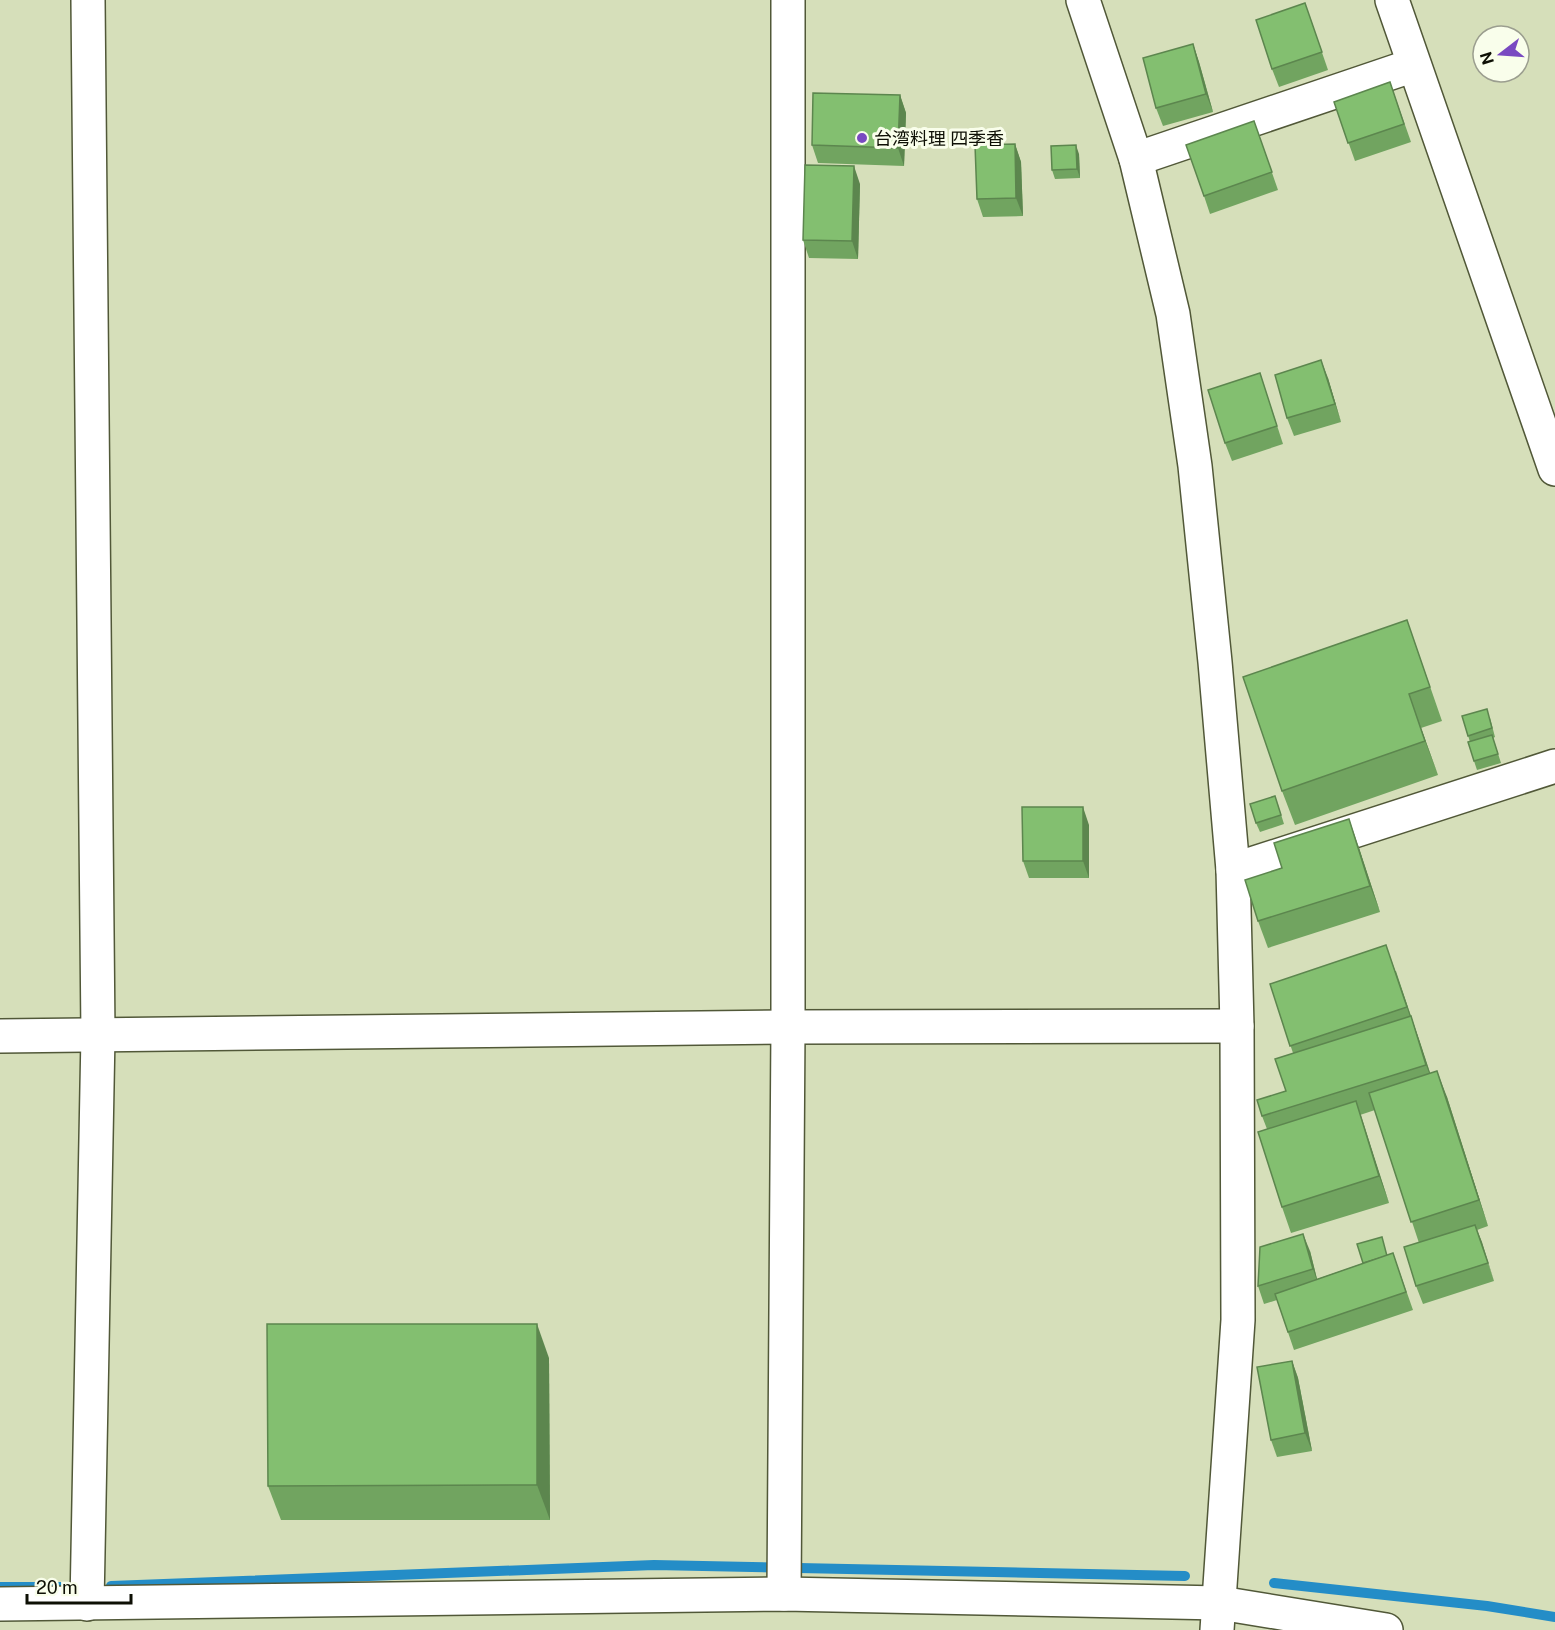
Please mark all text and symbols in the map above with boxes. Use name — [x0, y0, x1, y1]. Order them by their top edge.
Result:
north arrow — [1471, 24, 1531, 84]
text: N — [1476, 49, 1498, 67]
place label: 台湾料理 四季香 — [874, 128, 1004, 149]
marker: 台湾料理 四季香 — [855, 131, 869, 145]
scale bar — [27, 1567, 130, 1605]
text: 20 m — [36, 1577, 78, 1598]

